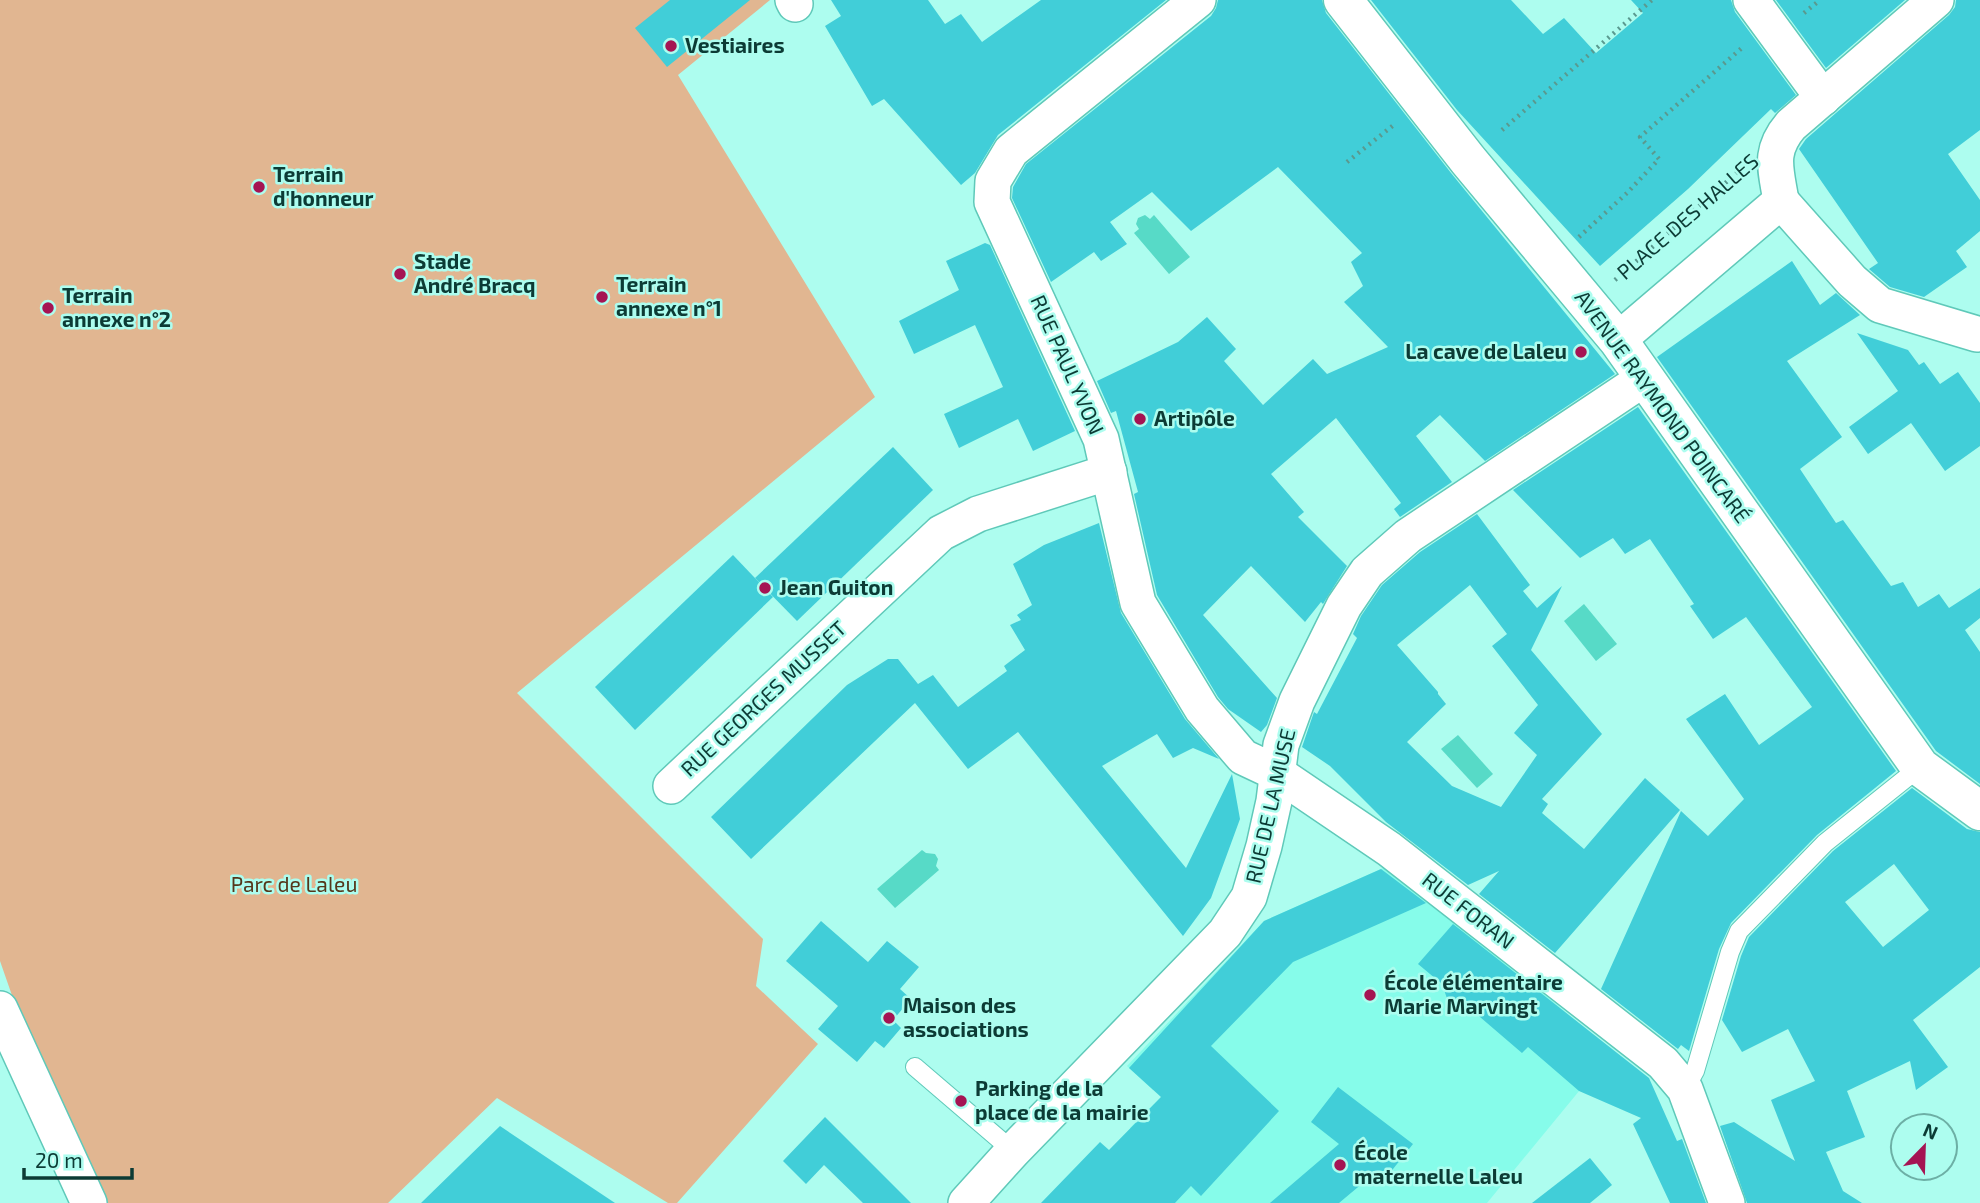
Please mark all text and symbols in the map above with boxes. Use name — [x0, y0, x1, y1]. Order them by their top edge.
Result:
place label: Vestiaires — [685, 32, 785, 57]
marker: Vestiaires — [663, 38, 679, 54]
street label: PLACE DES HALLES — [1611, 148, 1763, 284]
place label: Terrain d'honneur — [273, 161, 374, 210]
marker: Terrain d'honneur — [251, 179, 267, 195]
place label: Stade André Bracq — [414, 248, 535, 297]
marker: Stade André Bracq — [392, 266, 408, 282]
place label: Terrain annexe n°1 — [616, 271, 722, 320]
place label: Terrain annexe n°2 — [62, 282, 171, 331]
street label: AVENUE RAYMOND POINCARÉ — [1570, 285, 1756, 527]
marker: Terrain annexe n°1 — [594, 289, 610, 305]
street label: RUE PAUL YVON — [1026, 291, 1110, 438]
marker: Terrain annexe n°2 — [40, 300, 56, 316]
place label: La cave de Laleu — [1405, 338, 1567, 363]
marker: La cave de Laleu — [1573, 344, 1589, 360]
place label: Artipôle — [1154, 405, 1235, 430]
marker: Artipôle — [1132, 411, 1148, 427]
place label: Jean Guiton — [779, 574, 893, 599]
marker: Jean Guiton — [757, 580, 773, 596]
street label: RUE GEORGES MUSSET — [675, 615, 851, 781]
street label: RUE DE LA MUSE — [1240, 726, 1299, 885]
street label: RUE FORAN — [1418, 866, 1520, 953]
park label: Parc de Laleu — [231, 871, 357, 896]
place label: École élémentaire Marie Marvingt — [1384, 969, 1563, 1018]
marker: École élémentaire Marie Marvingt — [1362, 987, 1378, 1003]
place label: Maison des associations — [903, 992, 1029, 1041]
marker: Maison des associations — [881, 1010, 897, 1026]
place label: Parking de la place de la mairie — [975, 1075, 1149, 1124]
marker: Parking de la place de la mairie — [953, 1093, 969, 1109]
north arrow — [1889, 1112, 1959, 1182]
text: N — [1920, 1118, 1942, 1144]
scale bar — [24, 1136, 133, 1180]
place label: École maternelle Laleu — [1354, 1139, 1523, 1188]
text: 20 m — [35, 1147, 83, 1172]
marker: École maternelle Laleu — [1332, 1157, 1348, 1173]

